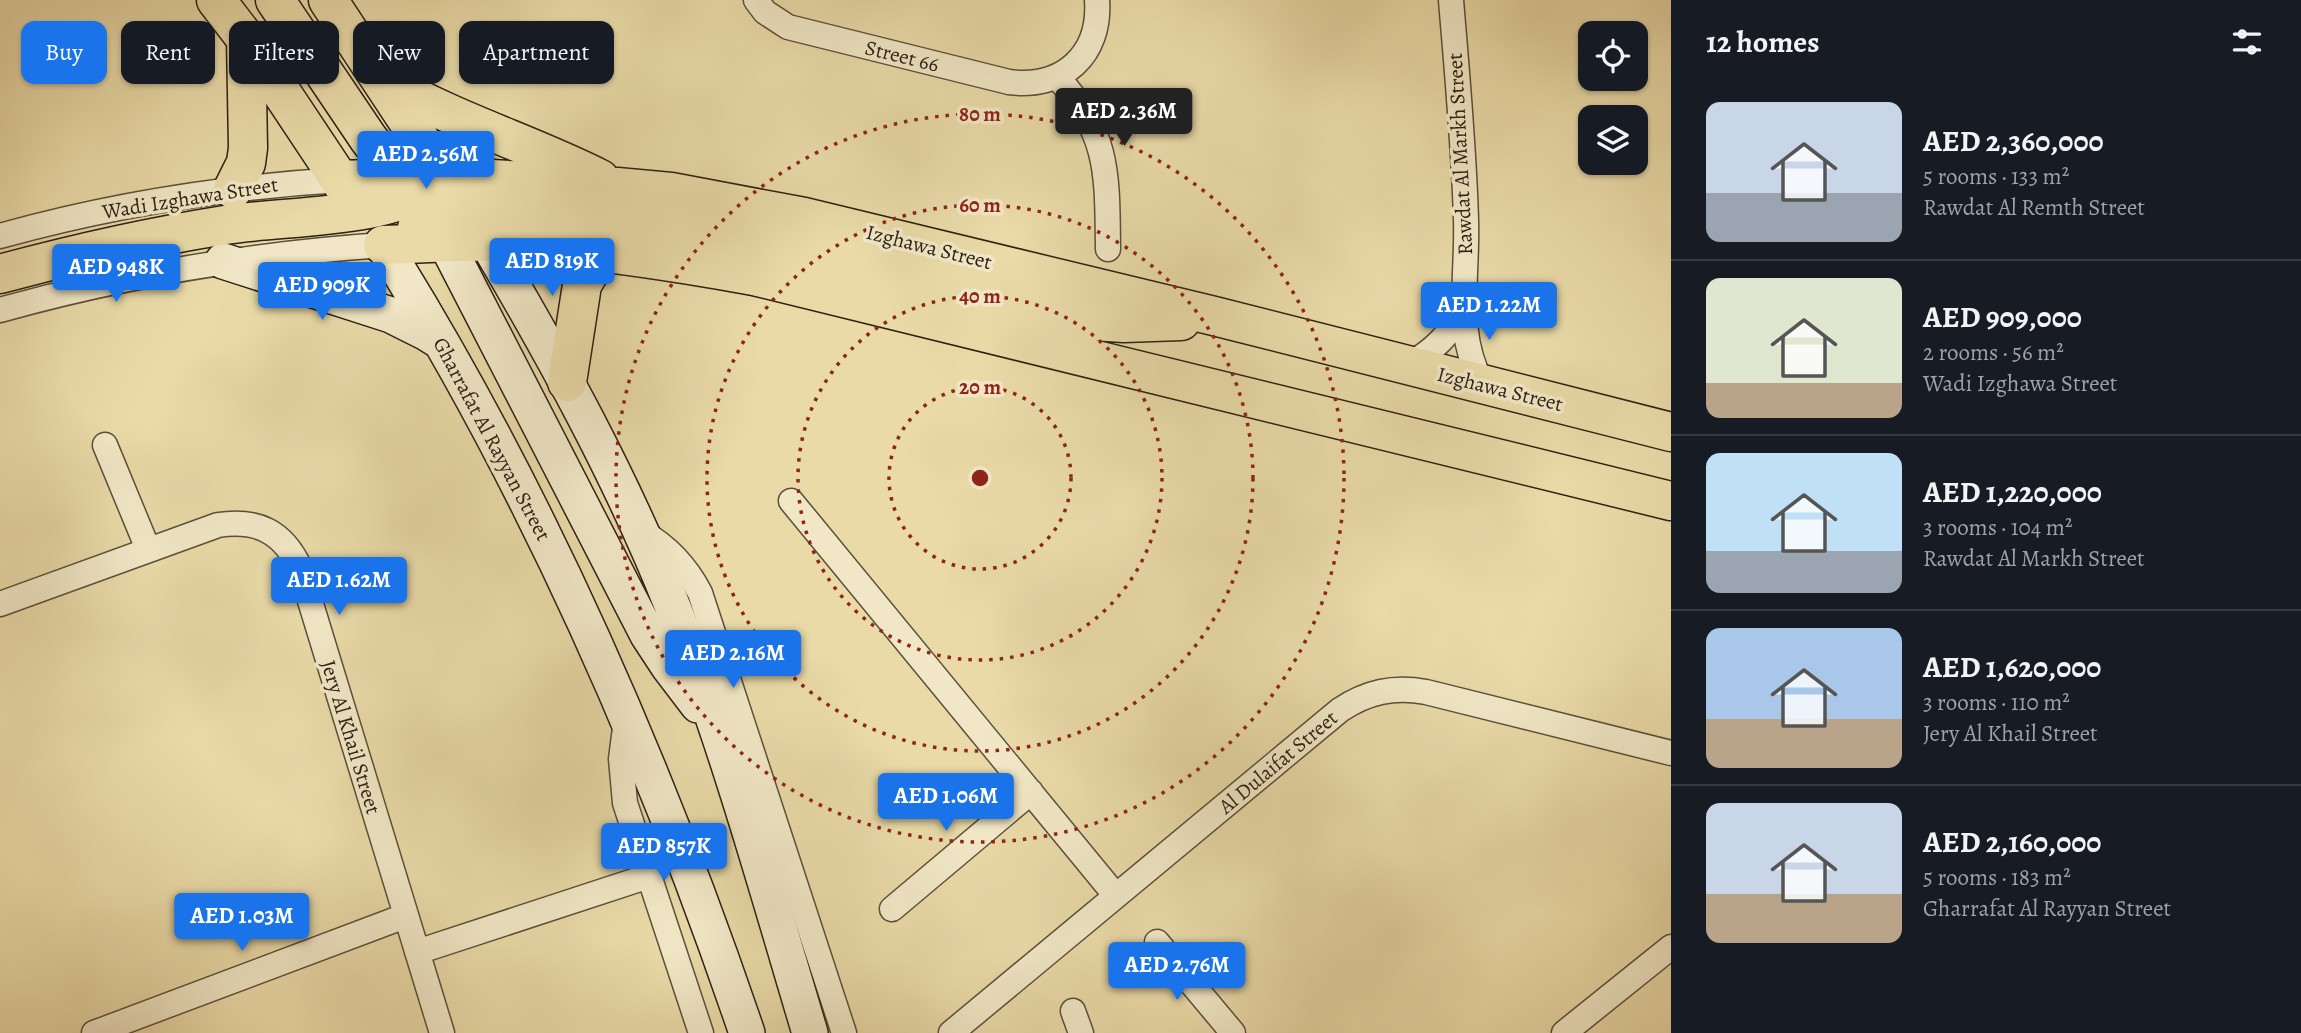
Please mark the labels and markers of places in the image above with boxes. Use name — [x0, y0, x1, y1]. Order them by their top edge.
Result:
pin: AED 2.36M — [1044, 88, 1204, 148]
pin: AED 2.56M — [346, 132, 506, 191]
pin: AED 819K — [480, 238, 624, 298]
pin: AED 948K — [44, 244, 188, 304]
pin: AED 909K — [250, 262, 394, 322]
pin: AED 1.22M — [1409, 282, 1569, 342]
centre of rings — [968, 466, 992, 490]
pin: AED 1.62M — [259, 558, 419, 617]
pin: AED 2.16M — [653, 630, 813, 690]
pin: AED 1.06M — [866, 774, 1026, 833]
pin: AED 857K — [592, 824, 736, 883]
pin: AED 1.03M — [162, 894, 322, 953]
pin: AED 2.76M — [1097, 942, 1257, 1002]

